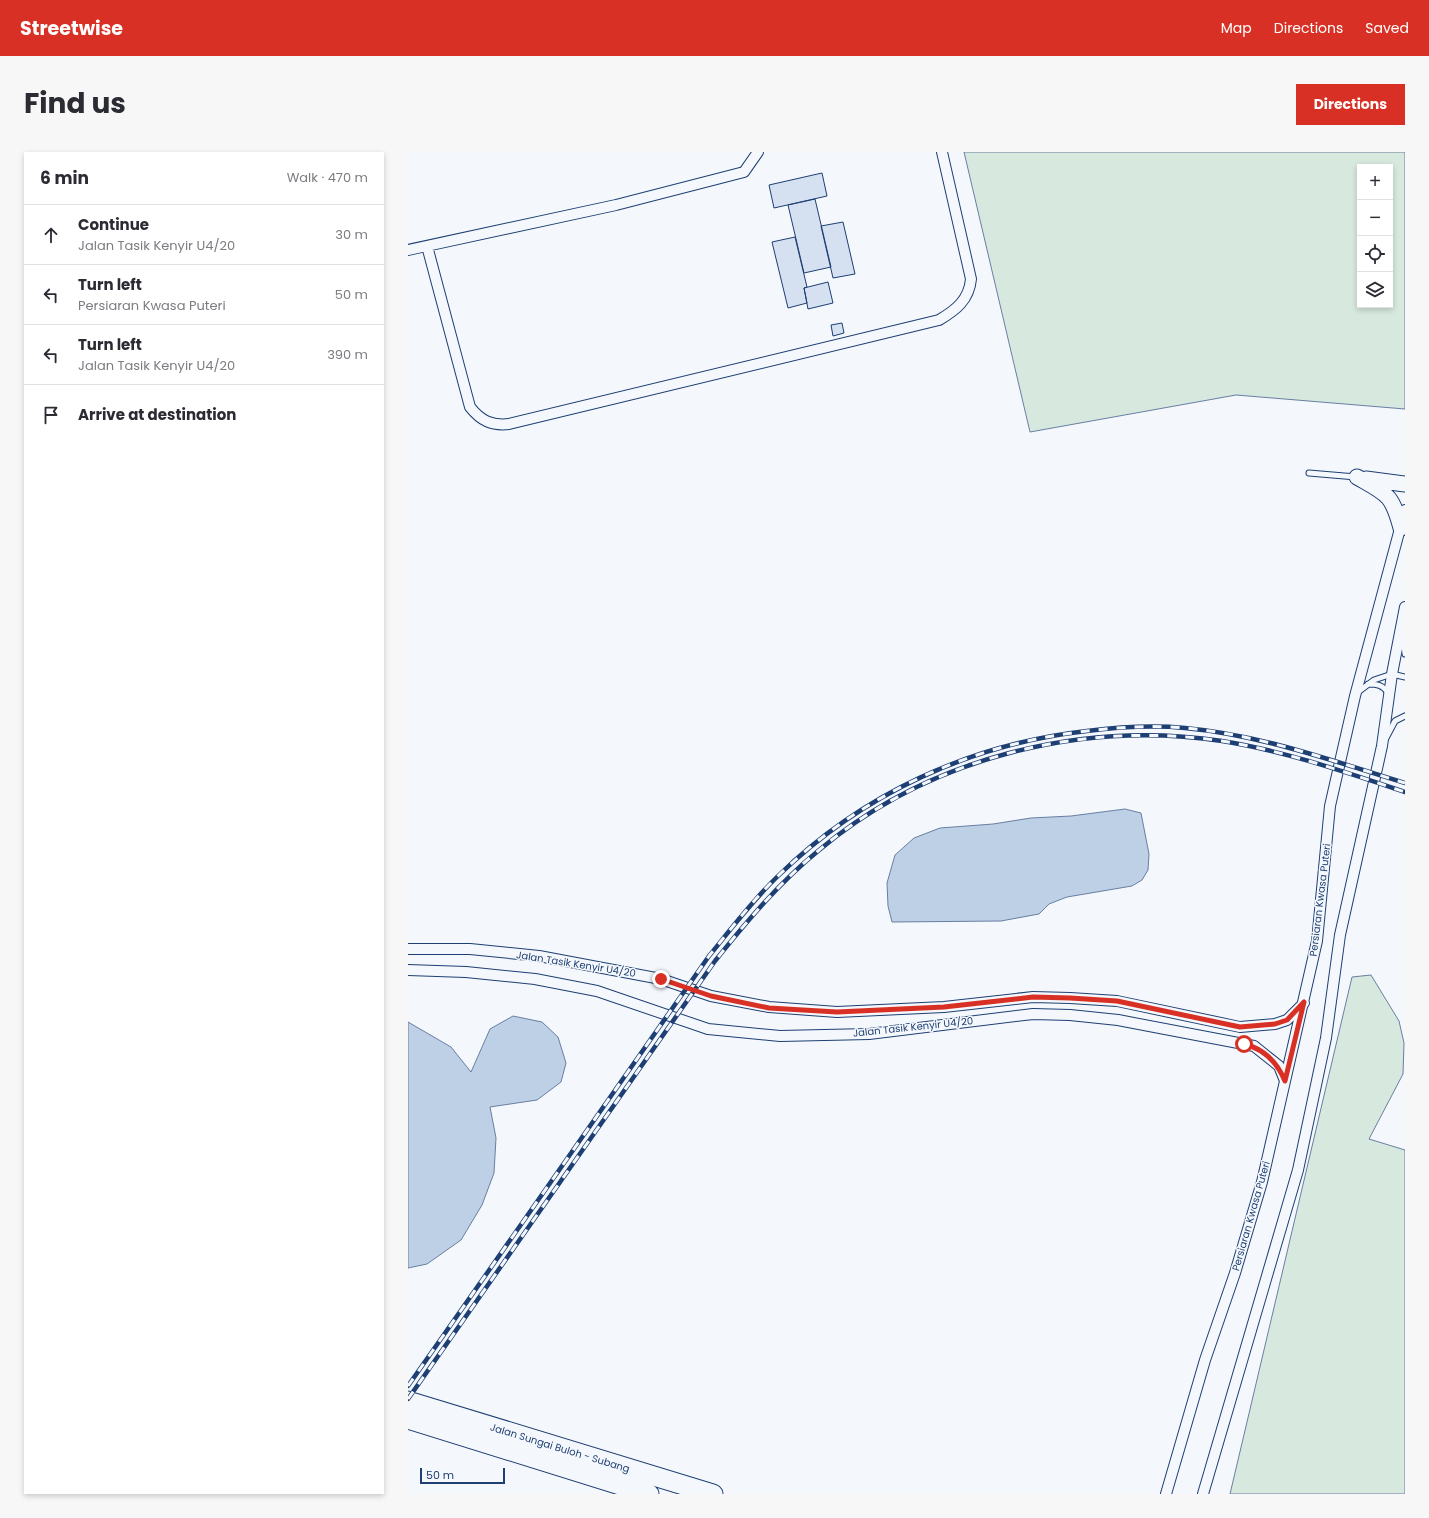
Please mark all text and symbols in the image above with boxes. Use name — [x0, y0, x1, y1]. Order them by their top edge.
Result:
text: Streetwise — [20, 15, 123, 42]
text: Map — [1221, 18, 1252, 38]
text: Directions — [1274, 18, 1343, 38]
text: Saved — [1365, 18, 1409, 38]
text: Find us — [24, 84, 126, 123]
button: Directions — [1296, 84, 1405, 125]
map controls — [1357, 164, 1393, 308]
button: + — [1357, 164, 1393, 200]
text: 6 min — [40, 166, 89, 190]
text: Walk · 470 m — [287, 168, 368, 187]
button: − — [1357, 200, 1393, 236]
text: Continue — [78, 214, 149, 235]
icon: ahead — [40, 224, 62, 246]
text: 30 m — [335, 225, 368, 244]
text: Jalan Tasik Kenyir U4/20 — [78, 236, 235, 255]
button: locate — [1357, 236, 1393, 272]
button: layers — [1357, 272, 1393, 308]
text: Turn left — [78, 274, 142, 295]
icon: left — [40, 284, 62, 306]
text: 50 m — [335, 285, 368, 304]
text: Persiaran Kwasa Puteri — [78, 296, 226, 315]
text: Turn left — [78, 334, 142, 355]
icon: left — [40, 344, 62, 366]
text: 390 m — [327, 345, 368, 364]
text: Jalan Tasik Kenyir U4/20 — [78, 356, 235, 375]
icon: arrive — [40, 404, 62, 426]
text: Arrive at destination — [78, 404, 236, 425]
street label: Persiaran Kwasa Puteri — [1306, 843, 1334, 957]
street label: Jalan Tasik Kenyir U4/20 — [515, 947, 637, 981]
route end — [652, 970, 670, 988]
street label: Jalan Tasik Kenyir U4/20 — [852, 1013, 974, 1041]
route start — [1235, 1035, 1253, 1053]
street label: Persiaran Kwasa Puteri — [1228, 1159, 1274, 1273]
street label: Jalan Sungai Buloh - Subang — [488, 1420, 632, 1476]
scale bar — [420, 1466, 505, 1485]
text: 50 m — [426, 1467, 454, 1483]

